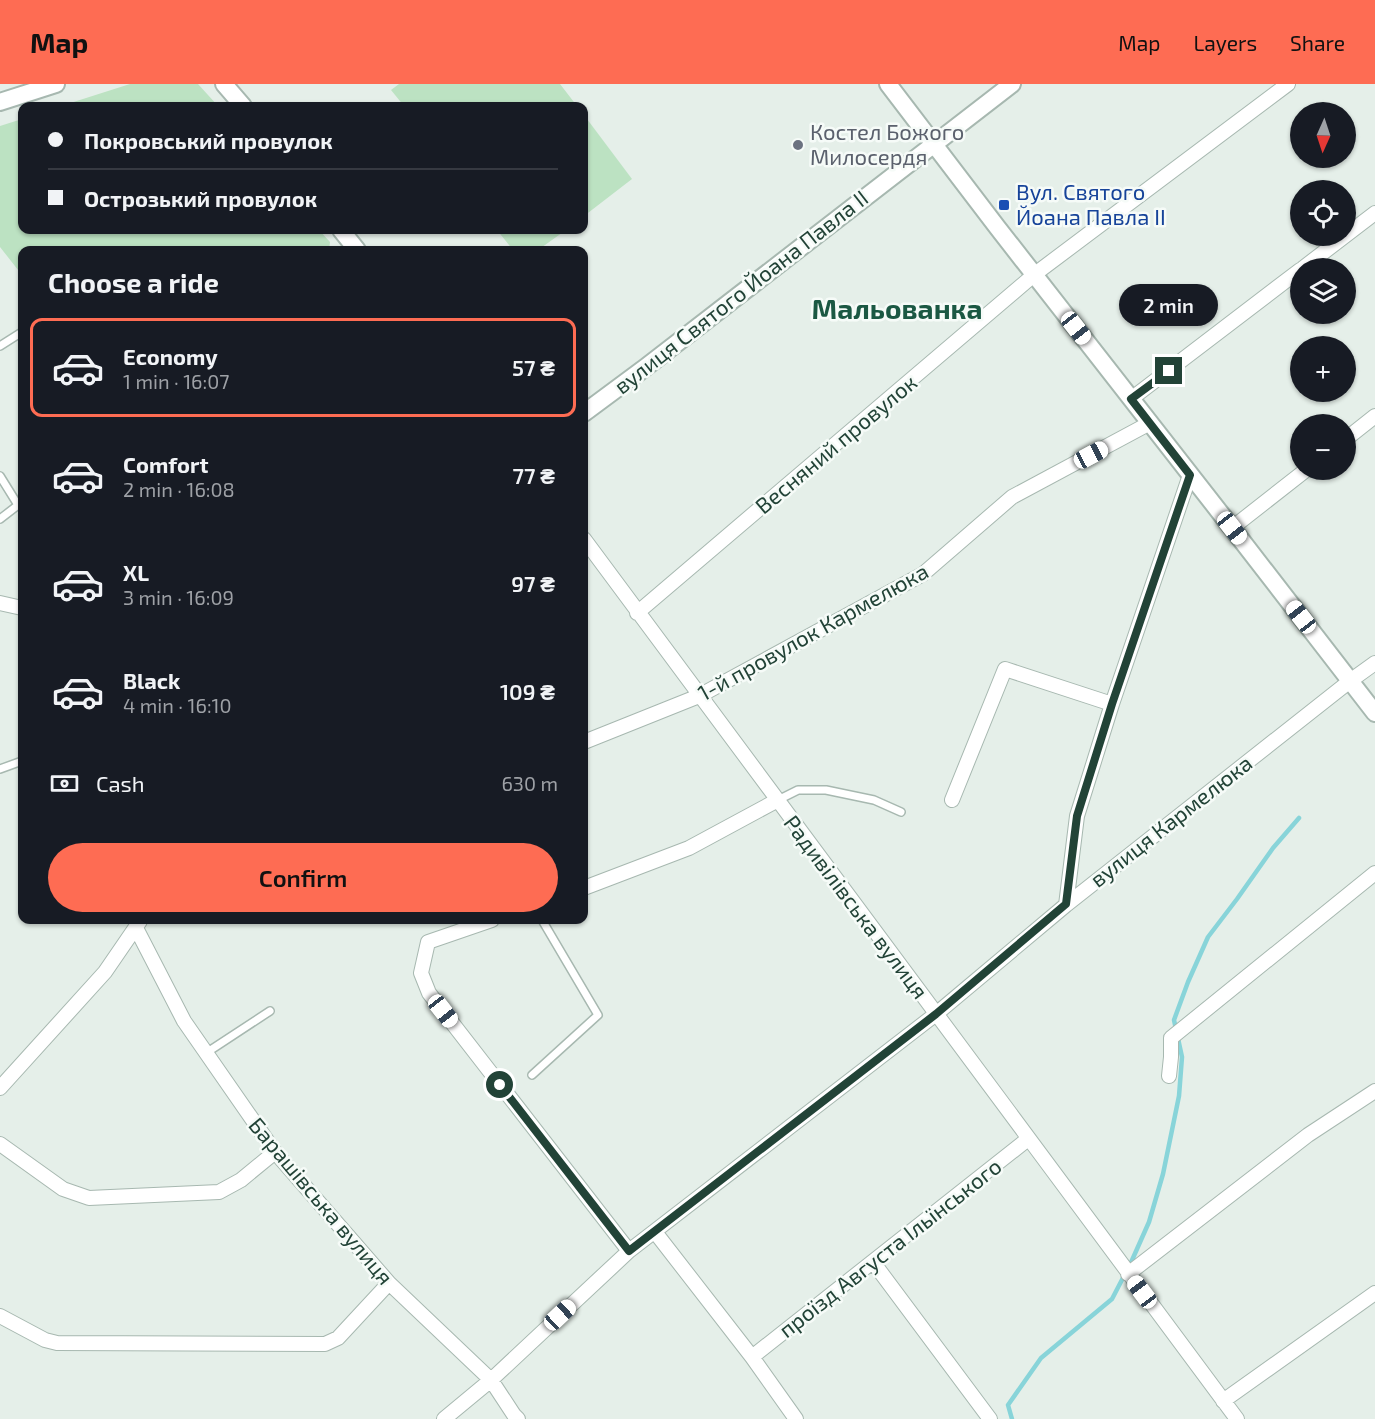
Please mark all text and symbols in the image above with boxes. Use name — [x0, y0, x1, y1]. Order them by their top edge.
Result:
text: Map — [30, 25, 88, 59]
text: Map — [1118, 30, 1160, 55]
text: Layers — [1193, 30, 1257, 55]
text: Share — [1290, 30, 1345, 55]
north arrow — [1290, 102, 1356, 168]
map controls — [1290, 102, 1356, 480]
place label: Костел Божого Милосердя — [810, 118, 964, 169]
text: Покровський провулок — [84, 127, 333, 153]
marker: Костел Божого Милосердя — [791, 138, 805, 152]
place label: Вул. Святого Йоана Павла ІІ — [1016, 178, 1166, 229]
button: locate — [1290, 180, 1356, 246]
street label: вулиця Святого Йоана Павла II — [608, 184, 873, 399]
text: Острозький провулок — [84, 185, 317, 211]
marker: Вул. Святого Йоана Павла ІІ — [997, 198, 1011, 212]
button: layers — [1290, 258, 1356, 324]
text: Choose a ride — [48, 266, 219, 298]
callout: 2 min — [1120, 284, 1218, 326]
district label: Мальованка — [812, 291, 982, 325]
text: 2 min — [1143, 293, 1194, 317]
car — [1058, 308, 1094, 348]
button: + — [1290, 336, 1356, 402]
icon: car — [51, 341, 105, 395]
text: Economy — [123, 343, 218, 369]
text: 57 ₴ — [512, 354, 555, 380]
route end — [1155, 357, 1182, 384]
street label: Весняний провулок — [749, 368, 922, 519]
text: 1 min · 16:07 — [123, 369, 230, 393]
button: − — [1290, 414, 1356, 480]
car — [1071, 439, 1111, 471]
icon: car — [51, 449, 105, 503]
text: Comfort — [123, 451, 208, 477]
text: 77 ₴ — [513, 462, 555, 488]
text: 2 min · 16:08 — [123, 477, 235, 501]
car — [1214, 508, 1250, 548]
icon: car — [51, 557, 105, 611]
street label: 1-й провулок Кармелюка — [693, 557, 933, 706]
text: XL — [123, 559, 149, 585]
text: 97 ₴ — [511, 570, 555, 596]
text: 3 min · 16:09 — [123, 585, 234, 609]
car — [1283, 597, 1319, 637]
icon: car — [51, 665, 105, 719]
text: Black — [123, 667, 180, 693]
text: 109 ₴ — [500, 678, 555, 704]
text: 4 min · 16:10 — [123, 693, 232, 717]
street label: вулиця Кармелюка — [1084, 749, 1257, 892]
icon: cash — [48, 767, 81, 800]
text: Cash — [96, 770, 145, 796]
text: 630 m — [501, 771, 558, 795]
street label: Радивілівська вулиця — [779, 810, 934, 1004]
button: Confirm — [48, 843, 558, 912]
car — [425, 991, 461, 1031]
route start — [486, 1071, 513, 1098]
street label: Барашівська вулиця — [244, 1112, 399, 1290]
street label: проїзд Августа Ільїнського — [773, 1152, 1006, 1343]
car — [1124, 1272, 1160, 1312]
car — [541, 1296, 579, 1334]

